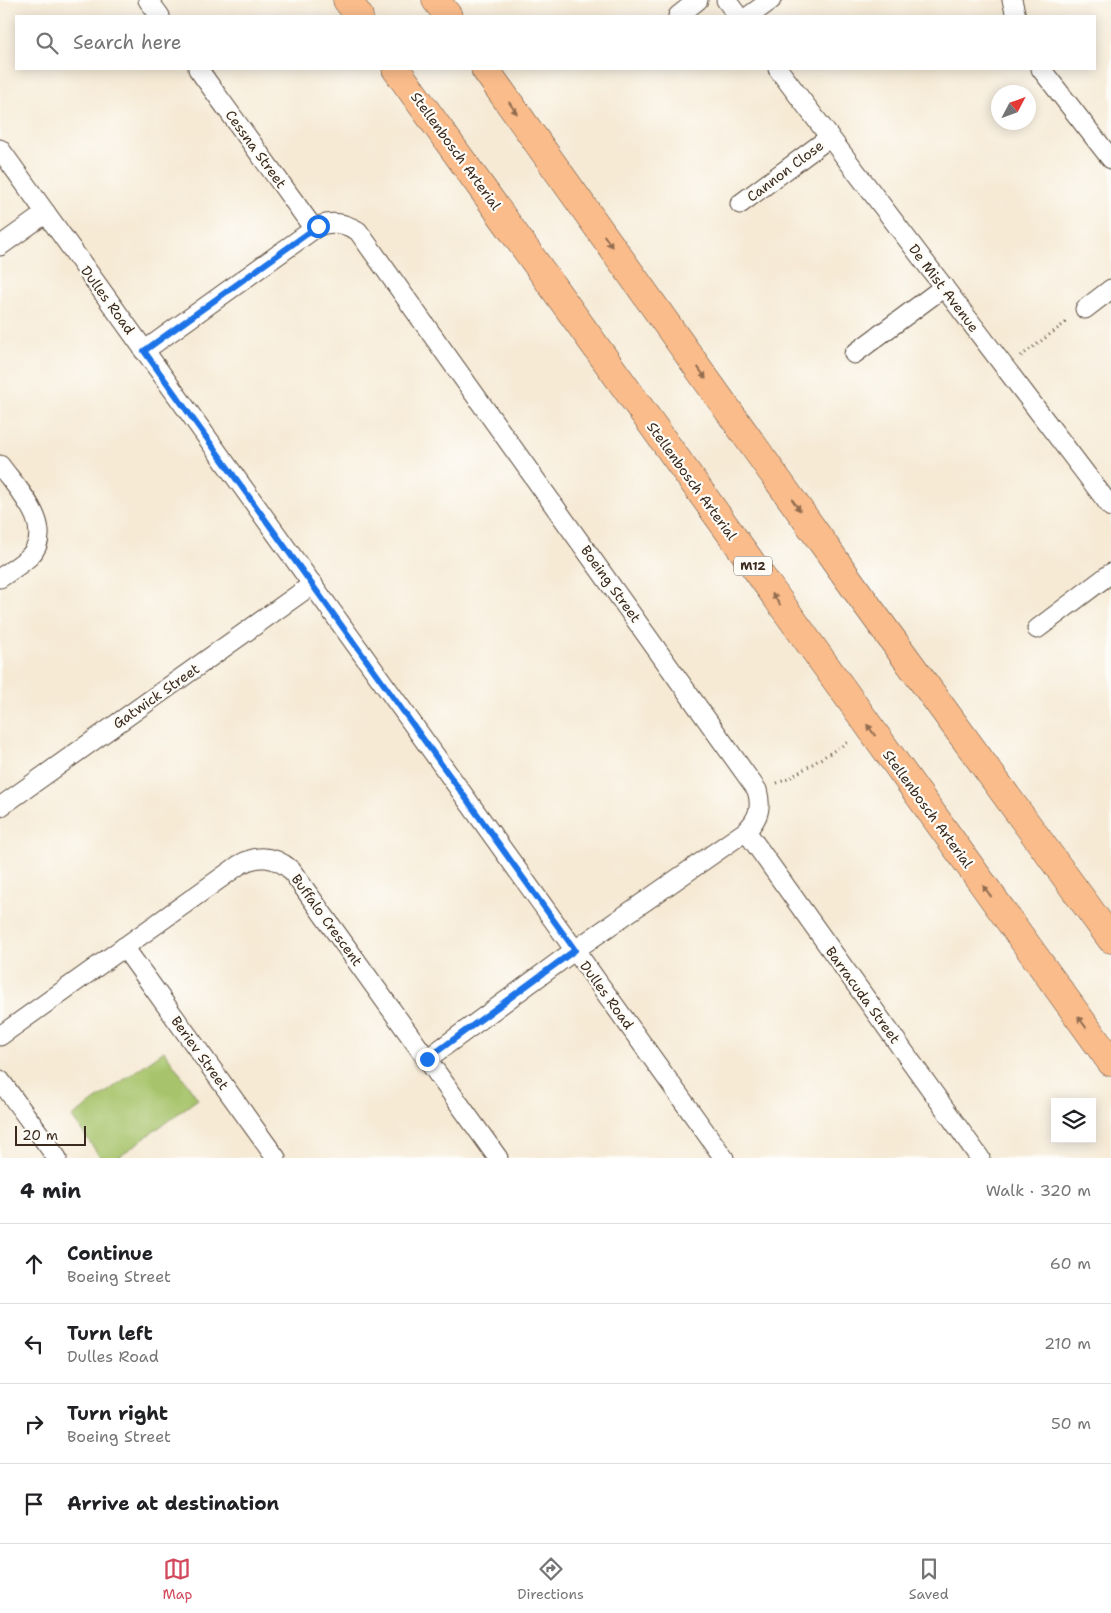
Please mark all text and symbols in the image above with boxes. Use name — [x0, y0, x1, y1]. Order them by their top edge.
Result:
search box — [15, 15, 1096, 70]
icon: search — [33, 29, 61, 57]
text: Search here — [73, 30, 182, 55]
north arrow — [991, 85, 1036, 130]
street label: Stellenbosch Arterial — [407, 88, 505, 214]
one-way arrow — [508, 102, 518, 115]
street label: Cessna Street — [222, 106, 290, 192]
street label: Cannon Close — [743, 136, 827, 206]
route start — [307, 215, 330, 238]
one-way arrow — [603, 234, 613, 248]
street label: De Mist Avenue — [905, 240, 983, 336]
street label: Dulles Road — [77, 262, 139, 338]
one-way arrow — [697, 366, 707, 380]
street label: Stellenbosch Arterial — [643, 418, 741, 544]
one-way arrow — [791, 499, 801, 512]
street label: Boeing Street — [577, 542, 645, 626]
road number: M12 — [734, 556, 772, 576]
one-way arrow — [771, 592, 781, 606]
street label: Gatwick Street — [109, 659, 203, 733]
one-way arrow — [867, 724, 877, 737]
street label: Stellenbosch Arterial — [879, 746, 977, 872]
street label: Buffalo Crescent — [288, 870, 366, 970]
one-way arrow — [982, 884, 992, 897]
street label: Barracuda Street — [822, 943, 904, 1047]
street label: Dulles Road — [576, 957, 638, 1033]
street label: Beriev Street — [167, 1013, 233, 1093]
one-way arrow — [1077, 1016, 1088, 1029]
route end — [416, 1048, 439, 1071]
map controls — [1051, 1098, 1096, 1143]
button: layers — [1051, 1098, 1096, 1143]
scale bar — [15, 1123, 86, 1146]
text: 20 m — [22, 1126, 58, 1144]
text: 4 min — [20, 1177, 81, 1205]
text: Walk · 320 m — [986, 1180, 1091, 1201]
text: Continue — [67, 1241, 153, 1266]
icon: ahead — [20, 1250, 48, 1278]
text: 60 m — [1050, 1253, 1091, 1274]
text: Boeing Street — [67, 1266, 171, 1287]
text: Turn left — [67, 1321, 153, 1346]
icon: left — [20, 1330, 48, 1358]
text: 210 m — [1044, 1333, 1091, 1354]
text: Dulles Road — [67, 1346, 159, 1367]
text: Turn right — [67, 1401, 168, 1426]
icon: right — [20, 1410, 48, 1438]
text: 50 m — [1051, 1413, 1091, 1434]
text: Boeing Street — [67, 1426, 171, 1447]
icon: arrive — [20, 1490, 48, 1518]
text: Arrive at destination — [67, 1491, 279, 1516]
tab: Map — [162, 1555, 192, 1603]
tab: Directions — [517, 1555, 584, 1603]
tab: Saved — [909, 1555, 949, 1603]

